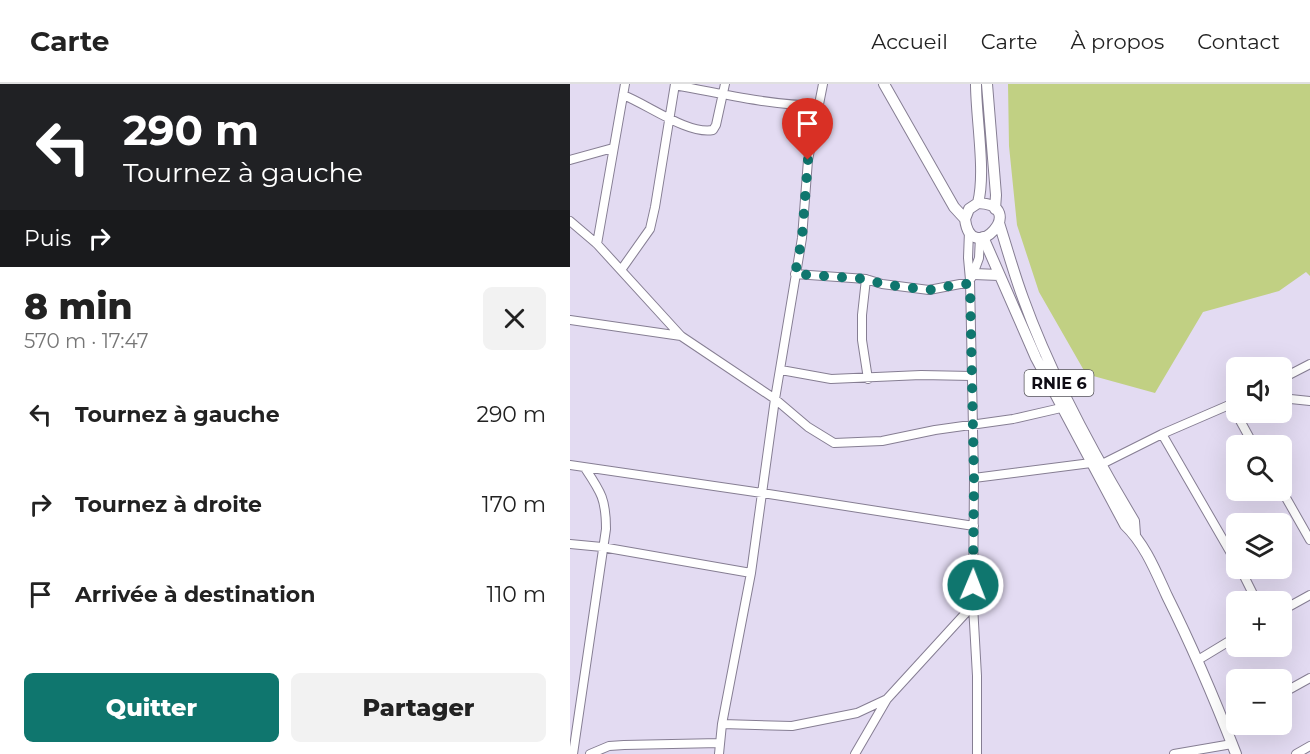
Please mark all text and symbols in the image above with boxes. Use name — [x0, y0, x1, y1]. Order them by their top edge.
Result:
text: Carte — [30, 24, 109, 58]
text: Accueil — [871, 29, 948, 54]
text: Carte — [981, 29, 1037, 54]
text: À propos — [1070, 29, 1164, 54]
text: Contact — [1197, 29, 1280, 54]
pin — [782, 98, 833, 160]
text: 290 m — [123, 104, 259, 156]
icon: arrive — [791, 107, 824, 140]
icon: left — [24, 108, 102, 186]
text: Tournez à gauche — [123, 156, 363, 189]
icon: right — [83, 222, 116, 255]
text: Puis — [24, 225, 71, 252]
text: 8 min — [24, 284, 133, 328]
button: close — [483, 287, 546, 350]
text: 570 m · 17:47 — [24, 329, 149, 353]
map controls — [1226, 357, 1292, 735]
button: sound — [1226, 357, 1292, 423]
road number: RNIE 6 — [1024, 370, 1094, 396]
icon: left — [24, 398, 57, 431]
text: Tournez à gauche — [75, 401, 280, 428]
text: 290 m — [476, 401, 546, 428]
button: search — [1226, 435, 1292, 501]
icon: right — [24, 488, 57, 521]
text: Tournez à droite — [75, 491, 262, 518]
text: 170 m — [482, 491, 546, 518]
button: layers — [1226, 513, 1292, 579]
position arrow — [941, 553, 1005, 617]
icon: arrive — [24, 578, 57, 611]
text: Arrivée à destination — [75, 581, 315, 608]
text: 110 m — [486, 581, 546, 608]
button: + — [1226, 591, 1292, 657]
button: − — [1226, 669, 1292, 735]
button: Quitter — [24, 673, 279, 742]
button: Partager — [291, 673, 546, 742]

